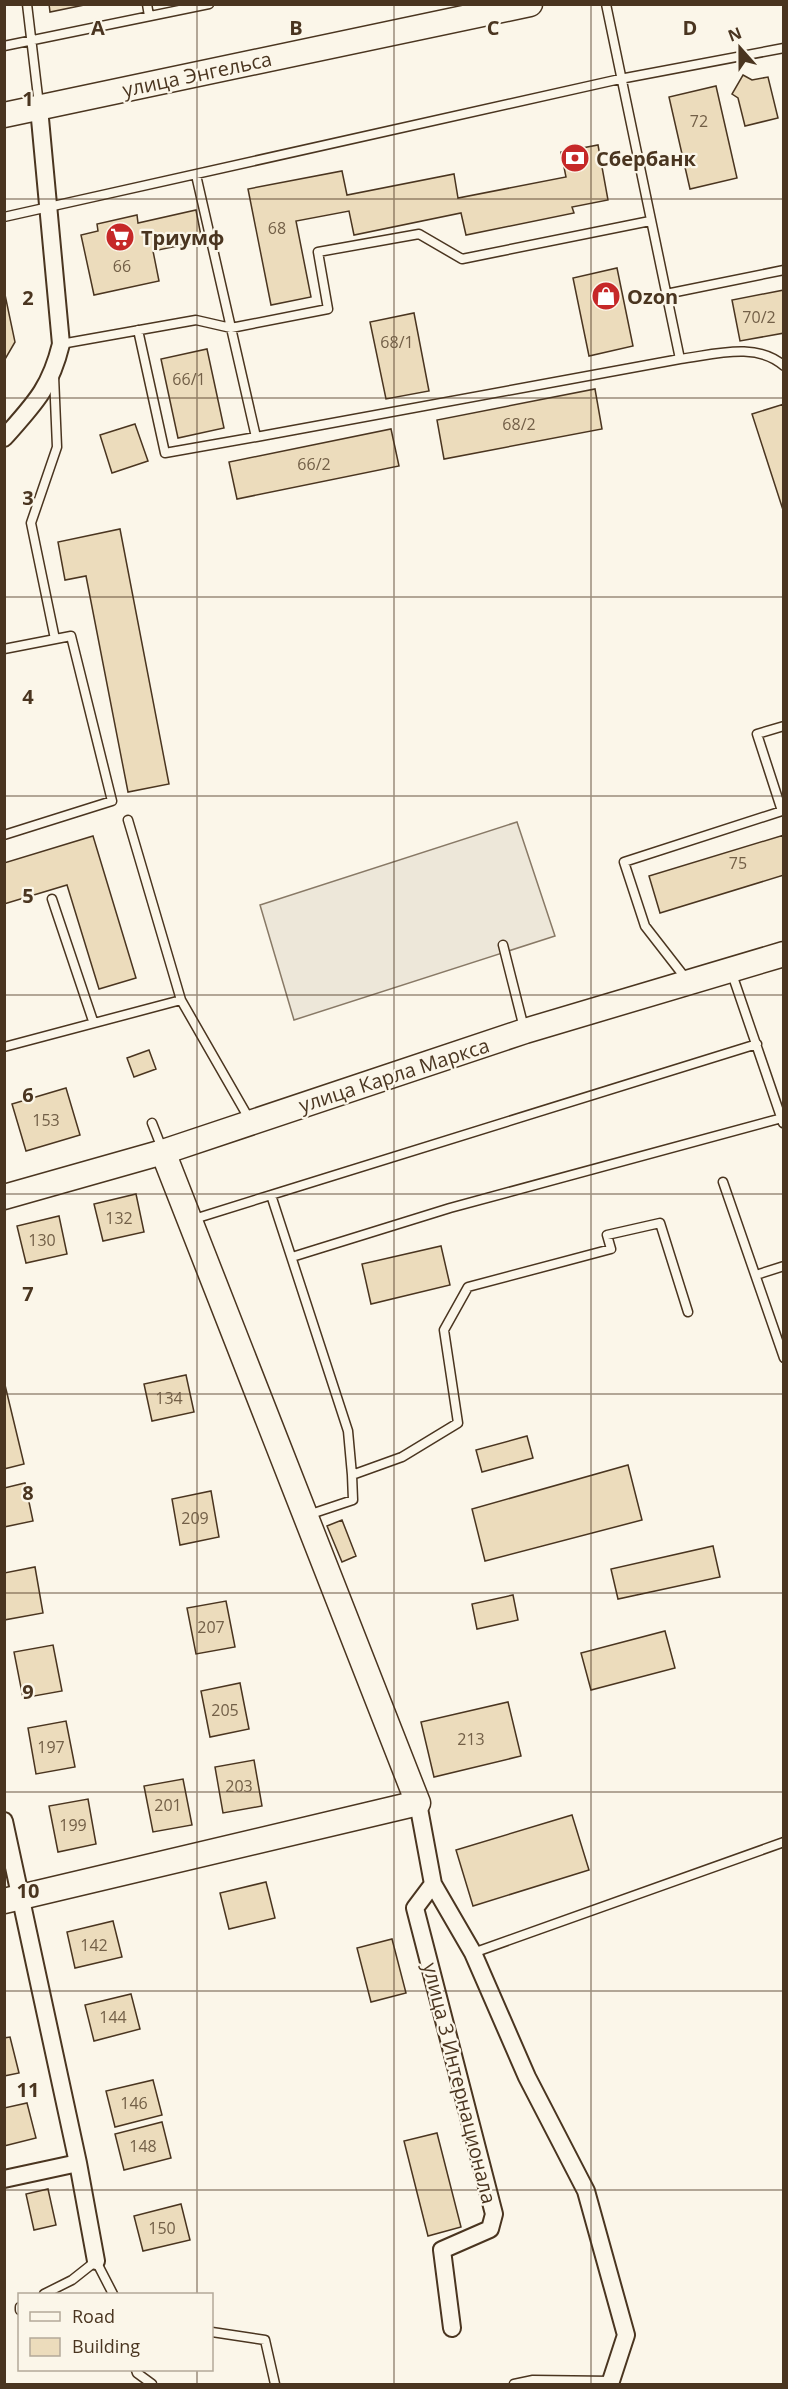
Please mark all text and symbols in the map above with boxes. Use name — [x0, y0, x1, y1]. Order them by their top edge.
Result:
text: A — [91, 14, 105, 41]
text: B — [289, 14, 303, 41]
text: C — [487, 14, 500, 41]
text: D — [683, 14, 697, 41]
north arrow — [710, 18, 770, 78]
text: N — [725, 21, 745, 47]
street label: улица Энгельса — [120, 45, 274, 103]
text: 1 — [22, 85, 34, 112]
house number: 72 — [690, 110, 708, 132]
bank icon: Сбербанк — [559, 142, 591, 174]
place label: Сбербанк — [596, 145, 696, 172]
house number: 68 — [268, 217, 286, 239]
supermarket icon: Триумф — [104, 221, 136, 253]
place label: Триумф — [141, 224, 224, 251]
house number: 66 — [113, 255, 131, 277]
shop icon: Ozon — [590, 280, 622, 312]
place label: Ozon — [627, 283, 678, 310]
text: 2 — [22, 284, 34, 311]
house number: 70/2 — [742, 306, 776, 328]
house number: 68/1 — [380, 331, 414, 353]
house number: 66/1 — [172, 368, 206, 390]
house number: 68/2 — [502, 413, 536, 435]
house number: 66/2 — [297, 453, 331, 475]
text: 3 — [22, 484, 34, 511]
text: 4 — [22, 683, 34, 710]
house number: 75 — [729, 852, 747, 874]
text: 5 — [22, 882, 34, 909]
street label: улица Карла Маркса — [295, 1031, 493, 1119]
text: 6 — [22, 1081, 34, 1108]
house number: 153 — [32, 1109, 60, 1131]
house number: 132 — [105, 1207, 133, 1229]
house number: 130 — [28, 1229, 56, 1251]
text: 7 — [22, 1280, 34, 1307]
house number: 134 — [155, 1387, 183, 1409]
text: 8 — [22, 1479, 34, 1506]
house number: 209 — [181, 1507, 209, 1529]
house number: 207 — [197, 1616, 225, 1638]
text: 9 — [22, 1678, 34, 1705]
house number: 205 — [211, 1699, 239, 1721]
house number: 213 — [457, 1728, 485, 1750]
house number: 197 — [37, 1736, 65, 1758]
house number: 203 — [225, 1775, 253, 1797]
house number: 201 — [154, 1794, 182, 1816]
house number: 199 — [59, 1814, 87, 1836]
text: 10 — [17, 1877, 39, 1904]
house number: 142 — [80, 1934, 108, 1956]
street label: улица 3 Интернационала — [417, 1960, 503, 2206]
house number: 144 — [99, 2006, 127, 2028]
text: 11 — [17, 2076, 39, 2103]
house number: 146 — [120, 2092, 148, 2114]
house number: 148 — [129, 2135, 157, 2157]
house number: 150 — [148, 2217, 176, 2239]
legend — [18, 2293, 213, 2371]
text: Road — [72, 2304, 115, 2328]
text: Building — [72, 2334, 140, 2358]

